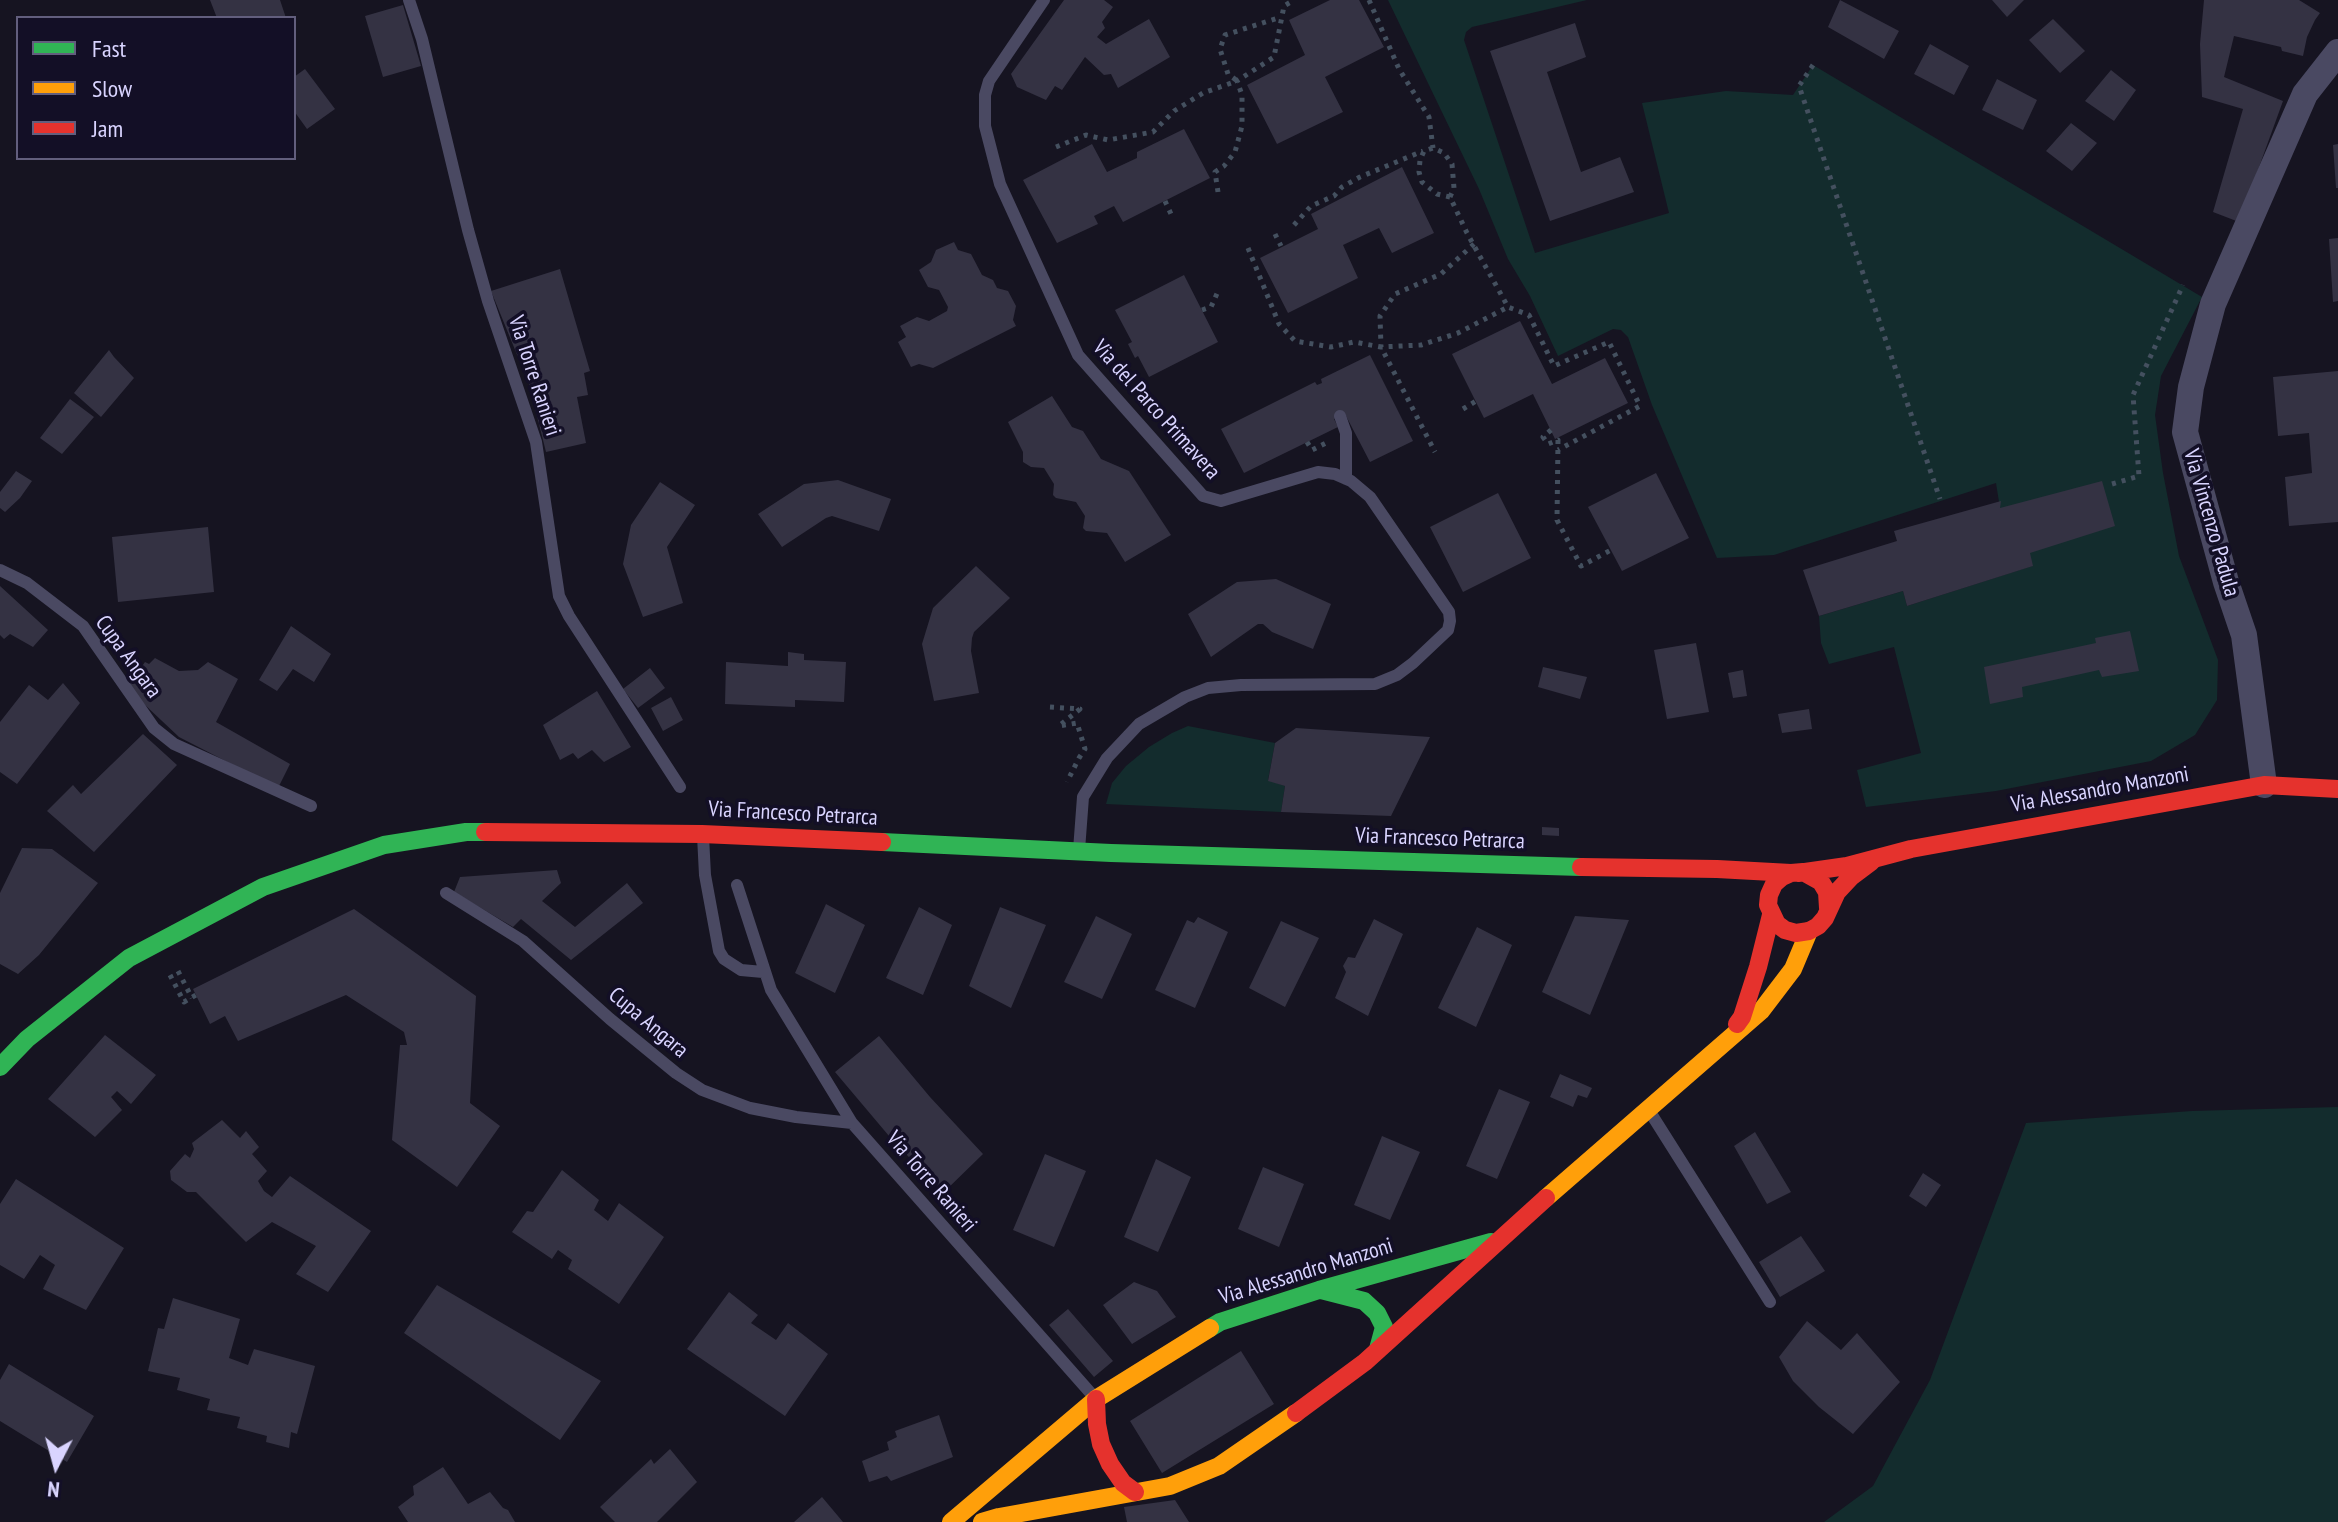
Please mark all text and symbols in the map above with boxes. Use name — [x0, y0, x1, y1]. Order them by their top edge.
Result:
legend — [16, 16, 296, 160]
text: Fast — [92, 33, 126, 64]
text: Slow — [92, 73, 132, 104]
text: Jam — [92, 113, 123, 144]
street label: Via Torre Ranieri — [502, 312, 566, 440]
street label: Via del Parco Primavera — [1087, 335, 1225, 485]
street label: Via Vincenzo Padula — [2177, 446, 2245, 600]
street label: Cupa Angara — [89, 611, 167, 703]
street label: Via Alessandro Manzoni — [2009, 761, 2191, 819]
street label: Via Francesco Petrarca — [708, 796, 878, 832]
street label: Via Francesco Petrarca — [1355, 823, 1525, 855]
street label: Cupa Angara — [603, 982, 693, 1064]
street label: Via Torre Ranieri — [880, 1126, 982, 1238]
street label: Via Alessandro Manzoni — [1216, 1233, 1396, 1311]
north arrow — [16, 1426, 96, 1506]
text: N — [46, 1475, 61, 1504]

